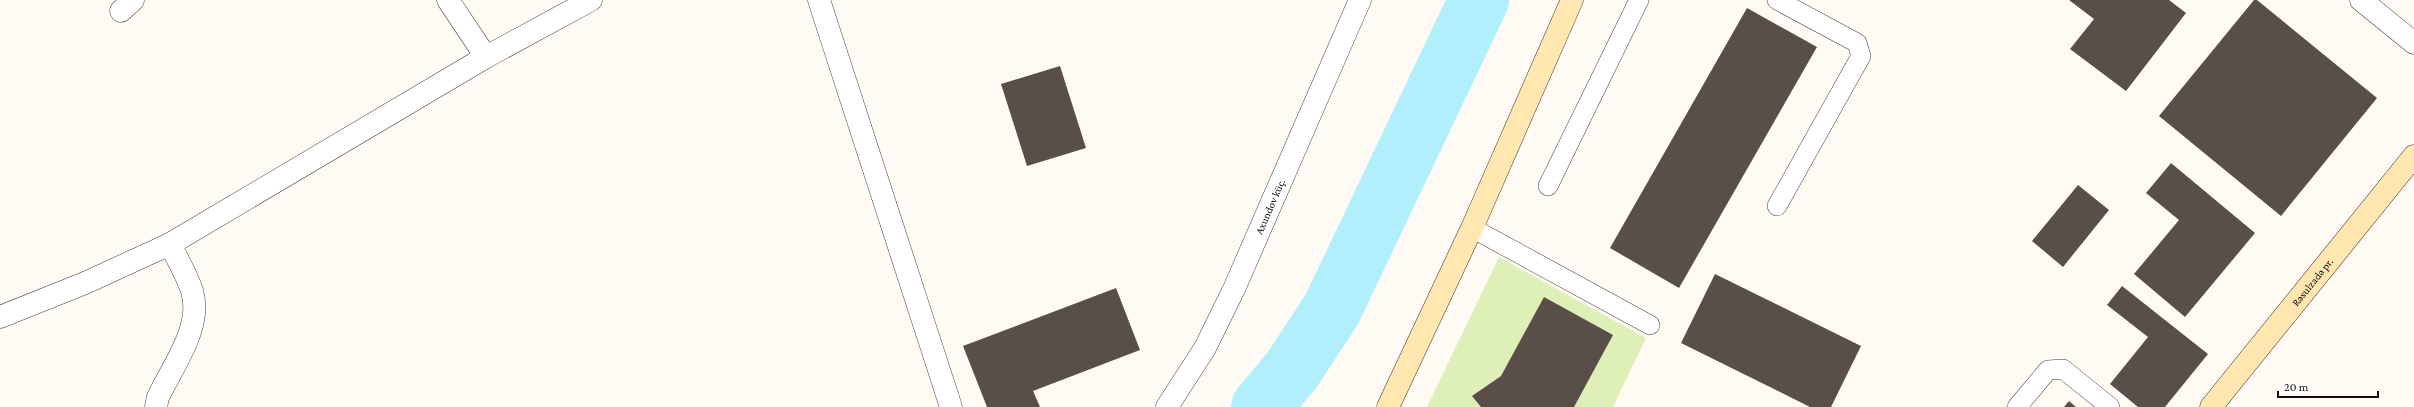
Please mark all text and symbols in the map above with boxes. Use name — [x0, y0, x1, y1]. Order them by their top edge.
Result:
street label: Axundov küç. — [1253, 177, 1287, 236]
street label: Rəsulzadə pr. — [2289, 255, 2335, 308]
scale bar — [2278, 373, 2378, 399]
text: 20 m — [2284, 380, 2309, 394]

